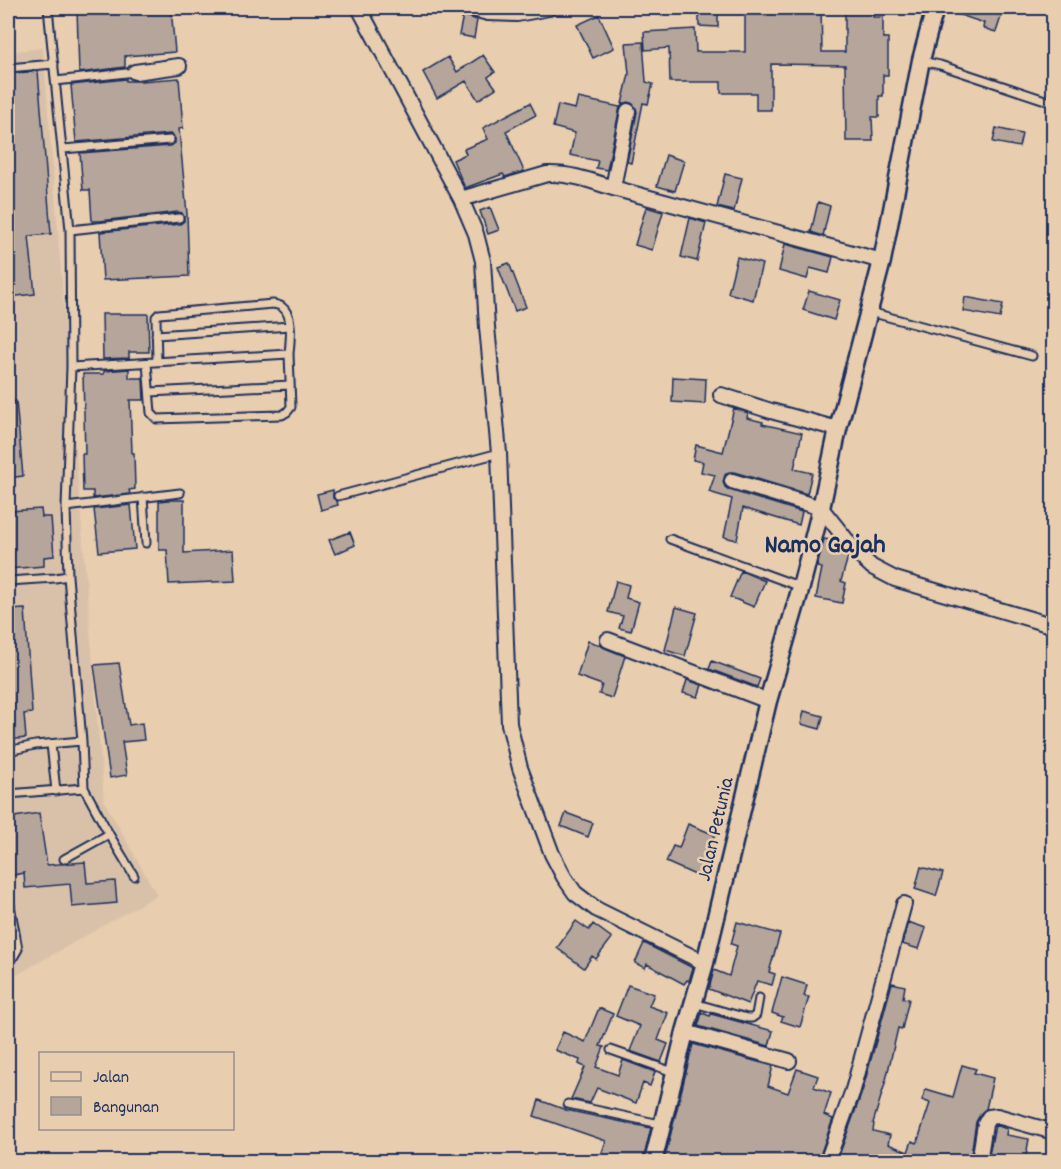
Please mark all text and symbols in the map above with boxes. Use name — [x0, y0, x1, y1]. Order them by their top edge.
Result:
district label: Namo Gajah — [764, 527, 886, 566]
street label: Jalan Petunia — [690, 774, 744, 885]
legend — [39, 1052, 234, 1130]
text: Jalan — [93, 1066, 129, 1091]
text: Bangunan — [93, 1096, 159, 1121]

